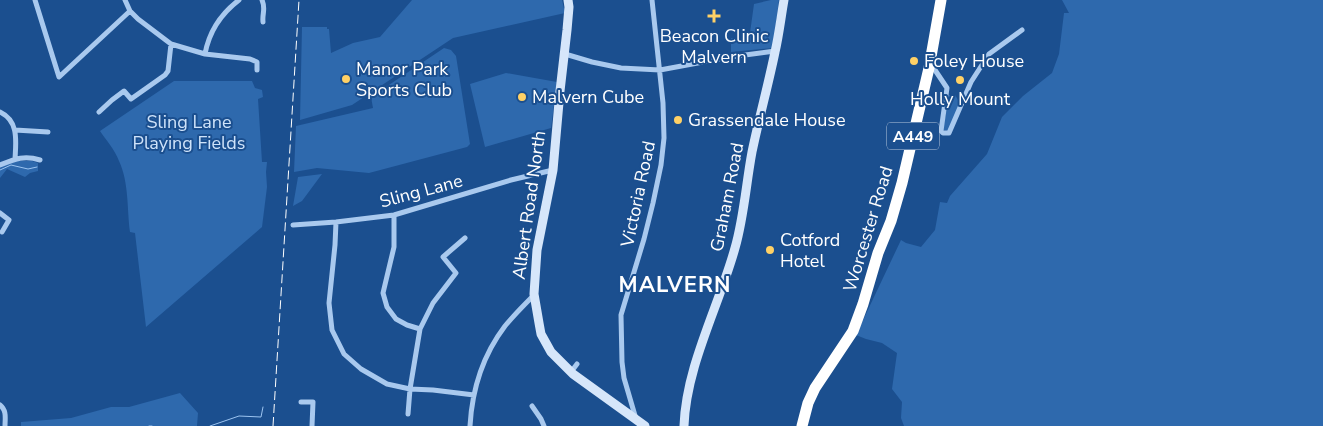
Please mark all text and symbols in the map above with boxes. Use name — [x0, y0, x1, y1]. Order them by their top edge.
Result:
marker: Beacon Clinic Malvern — [707, 9, 721, 23]
place label: Beacon Clinic Malvern — [660, 24, 768, 69]
place label: Foley House — [924, 49, 1024, 73]
marker: Foley House — [908, 55, 920, 67]
place label: Manor Park Sports Club — [356, 57, 452, 102]
marker: Manor Park Sports Club — [340, 73, 352, 85]
marker: Holly Mount — [954, 74, 966, 86]
place label: Malvern Cube — [532, 85, 644, 109]
place label: Holly Mount — [910, 87, 1011, 111]
marker: Malvern Cube — [516, 91, 528, 103]
place label: Grassendale House — [688, 108, 846, 132]
park label: Sling Lane Playing Fields — [132, 110, 246, 155]
marker: Grassendale House — [672, 114, 684, 126]
road number: A449 — [887, 122, 939, 150]
street label: Albert Road North — [507, 129, 551, 281]
street label: Victoria Road — [615, 139, 661, 250]
street label: Graham Road — [705, 140, 749, 254]
street label: Worcester Road — [837, 163, 899, 295]
street label: Sling Lane — [377, 168, 465, 214]
place label: Cotford Hotel — [780, 228, 840, 273]
marker: Cotford Hotel — [764, 244, 776, 256]
district label: MALVERN — [619, 270, 731, 300]

